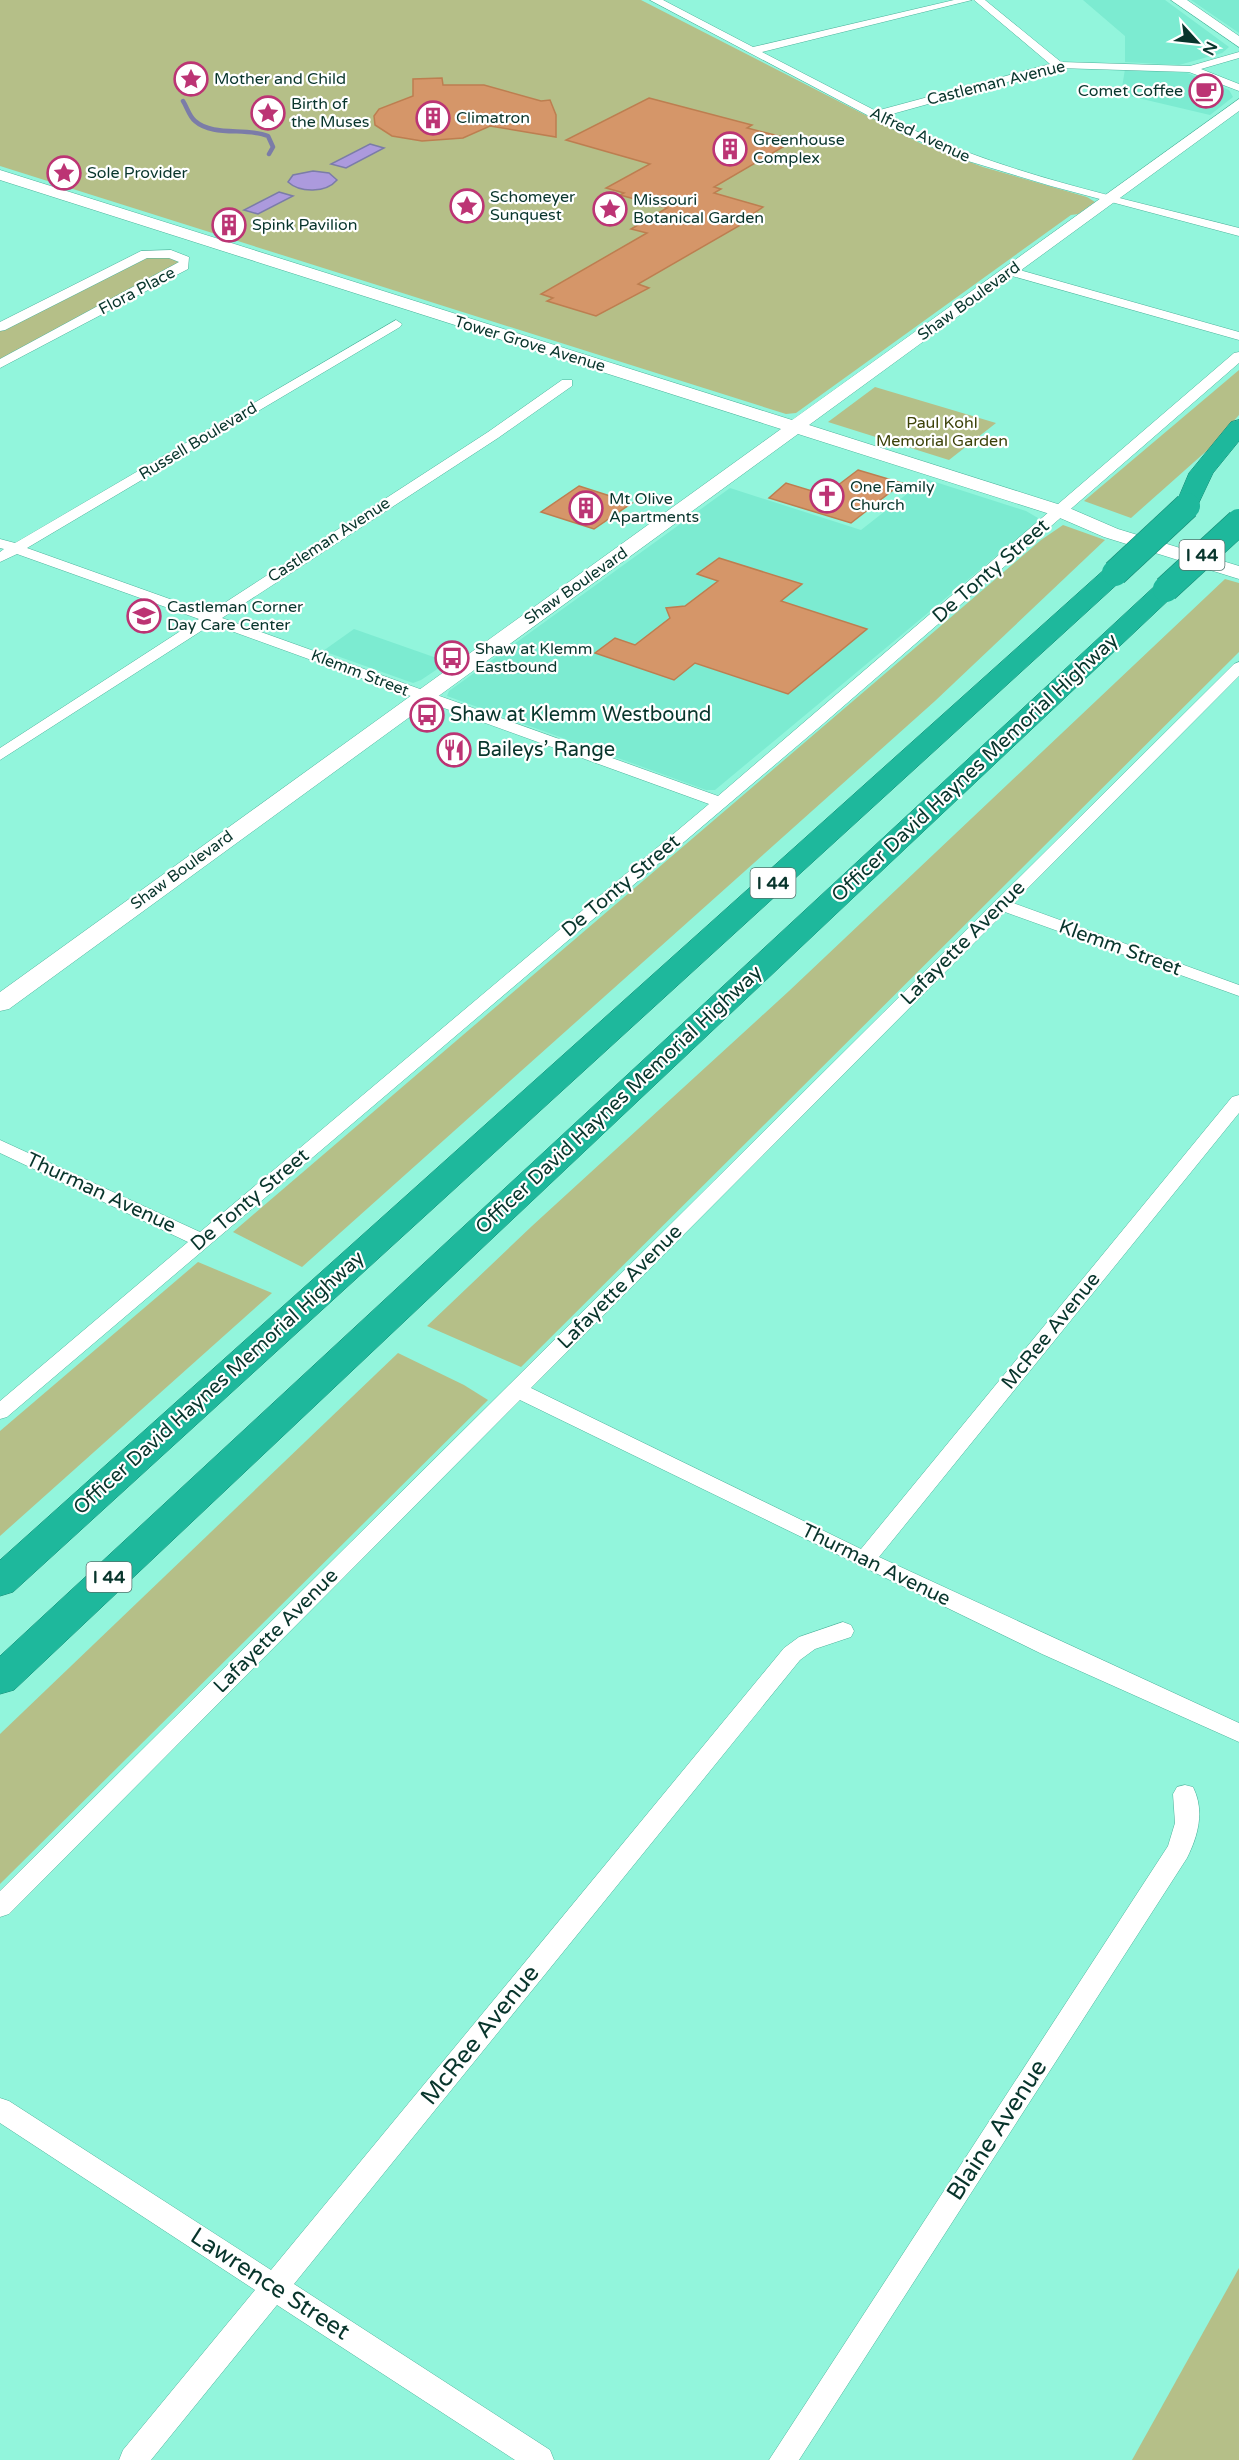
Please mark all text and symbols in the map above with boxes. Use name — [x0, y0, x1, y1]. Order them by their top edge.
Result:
north arrow — [1167, 12, 1227, 72]
text: N — [1198, 38, 1221, 59]
street label: Castleman Avenue — [925, 56, 1067, 110]
place icon: Mother and Child — [173, 61, 209, 97]
place label: Mother and Child — [214, 69, 346, 89]
cafe icon: Comet Coffee — [1188, 73, 1224, 109]
place label: Comet Coffee — [1078, 81, 1183, 101]
place label: Birth of the Muses — [291, 94, 369, 132]
place icon: Birth of the Muses — [250, 95, 286, 131]
building icon: Climatron — [415, 100, 451, 136]
street label: Alfred Avenue — [867, 103, 973, 167]
place label: Climatron — [456, 108, 530, 128]
place label: Greenhouse Complex — [753, 130, 845, 168]
building icon: Greenhouse Complex — [712, 131, 748, 167]
place icon: Sole Provider — [46, 155, 82, 191]
place label: Sole Provider — [87, 163, 189, 183]
place label: Schomeyer Sunquest — [490, 187, 576, 225]
place icon: Schomeyer Sunquest — [449, 188, 485, 224]
place label: Missouri Botanical Garden — [633, 190, 764, 228]
place icon: Missouri Botanical Garden — [592, 191, 628, 227]
building icon: Spink Pavilion — [211, 207, 247, 243]
place label: Spink Pavilion — [252, 215, 358, 235]
street label: Shaw Boulevard — [914, 257, 1024, 345]
street label: Flora Place — [95, 263, 179, 319]
street label: Tower Grove Avenue — [452, 312, 608, 376]
street label: Russell Boulevard — [135, 398, 261, 484]
park label: Paul Kohl Memorial Garden — [876, 413, 1008, 451]
place label: One Family Church — [850, 477, 935, 515]
church icon: One Family Church — [809, 478, 845, 514]
place label: Mt Olive Apartments — [609, 489, 699, 527]
building icon: Mt Olive Apartments — [568, 490, 604, 526]
street label: Castleman Avenue — [264, 493, 394, 587]
street label: De Tonty Street — [928, 514, 1055, 628]
road number: I 44 — [1180, 540, 1224, 570]
street label: Shaw Boulevard — [520, 543, 632, 629]
place label: Castleman Corner Day Care Center — [167, 597, 304, 635]
school or university icon: Castleman Corner Day Care Center — [126, 598, 162, 634]
street label: Officer David Haynes Memorial Highway — [827, 628, 1123, 907]
place label: Shaw at Klemm Eastbound — [475, 639, 592, 677]
bus stop icon: Shaw at Klemm Eastbound — [434, 640, 470, 676]
street label: Klemm Street — [308, 645, 412, 701]
bus stop icon: Shaw at Klemm Westbound — [409, 697, 445, 733]
place label: Shaw at Klemm Westbound — [450, 703, 711, 727]
restaurant icon: Baileys’ Range — [436, 732, 472, 768]
place label: Baileys’ Range — [477, 738, 615, 762]
street label: Shaw Boulevard — [127, 826, 237, 914]
street label: De Tonty Street — [557, 829, 685, 942]
road number: I 44 — [750, 868, 796, 898]
street label: Lafayette Avenue — [896, 876, 1030, 1010]
street label: Klemm Street — [1055, 915, 1185, 981]
street label: Officer David Haynes Memorial Highway — [471, 960, 767, 1239]
street label: De Tonty Street — [186, 1143, 314, 1256]
street label: Thurman Avenue — [22, 1148, 180, 1238]
street label: Lafayette Avenue — [553, 1220, 687, 1354]
street label: Officer David Haynes Memorial Highway — [69, 1246, 370, 1520]
street label: McRee Avenue — [997, 1268, 1105, 1394]
street label: Thurman Avenue — [798, 1519, 954, 1611]
road number: I 44 — [86, 1562, 132, 1592]
street label: Lafayette Avenue — [209, 1564, 343, 1698]
street label: McRee Avenue — [415, 1959, 545, 2111]
street label: Blaine Avenue — [941, 2054, 1053, 2206]
street label: Lawrence Street — [185, 2222, 355, 2346]

